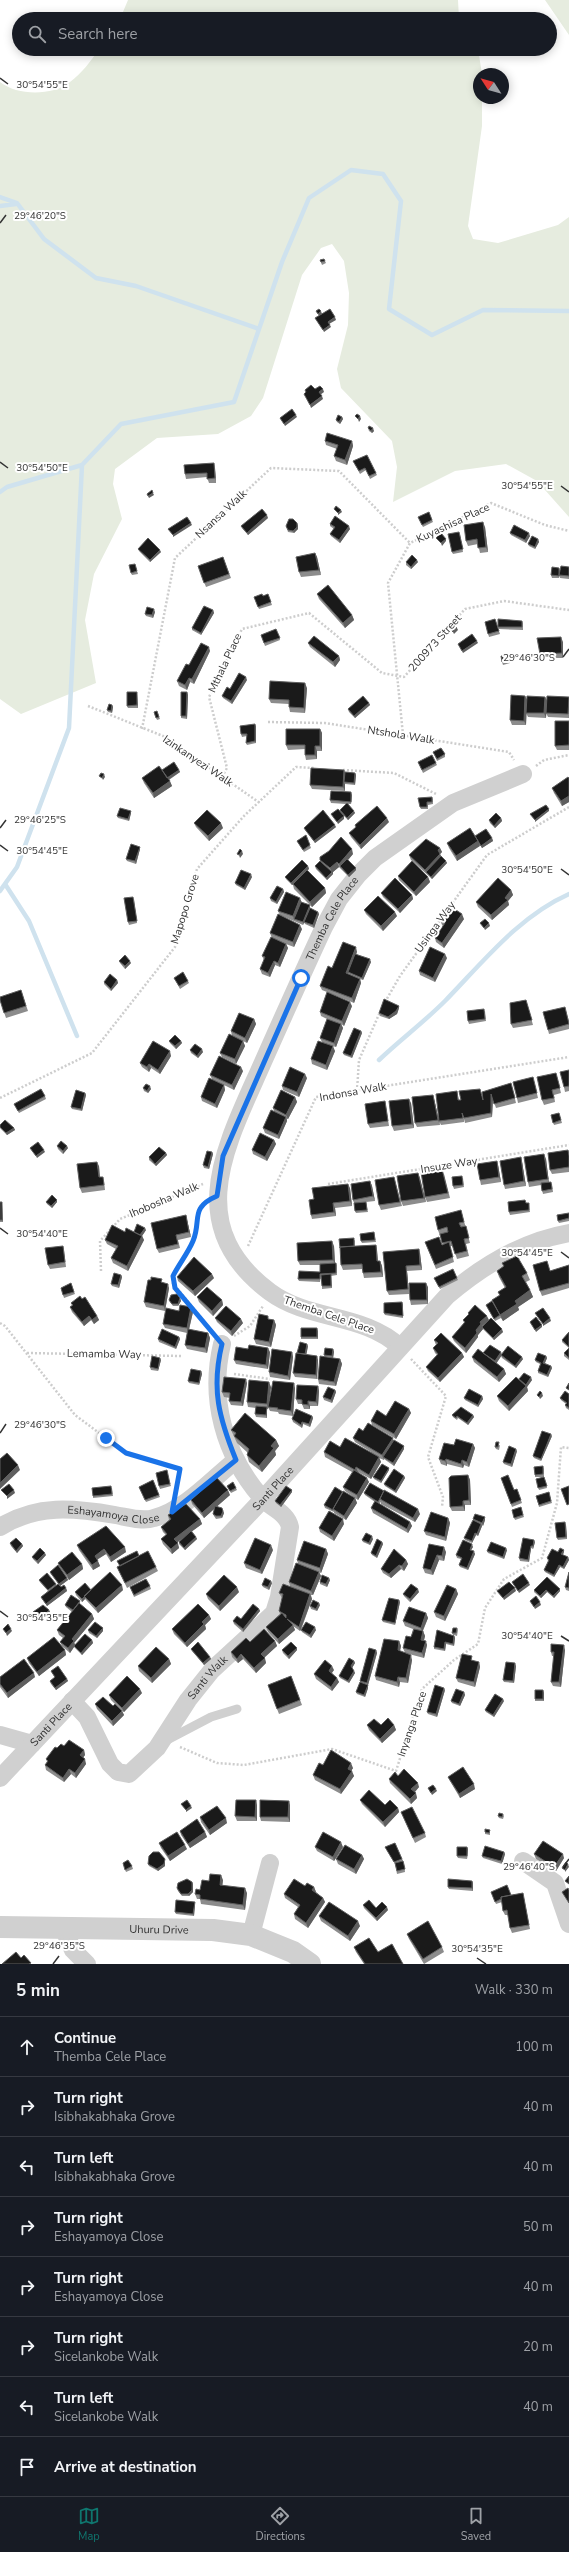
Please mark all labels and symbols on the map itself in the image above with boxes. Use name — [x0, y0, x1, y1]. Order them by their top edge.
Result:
north arrow — [473, 68, 509, 104]
text: 30°54'55"E — [16, 78, 68, 92]
text: 29°46'20"S — [14, 209, 66, 223]
text: 30°54'50"E — [16, 461, 68, 475]
text: 30°54'55"E — [501, 479, 553, 493]
street label: Nsansa Walk — [192, 486, 250, 542]
street label: Kuyashisa Place — [414, 499, 492, 547]
street label: 200973 Street — [405, 611, 465, 675]
street label: Mthala Place — [205, 631, 245, 695]
text: 29°46'30"S — [503, 651, 555, 665]
street label: Ntshola Walk — [366, 722, 436, 748]
street label: Izinkanyezi Walk — [160, 732, 237, 790]
text: 29°46'25"S — [14, 813, 66, 827]
text: 30°54'45"E — [16, 844, 68, 858]
text: 30°54'50"E — [501, 863, 553, 877]
street label: Mapopo Grove — [167, 872, 203, 946]
street label: Themba Cele Place — [302, 873, 362, 963]
street label: Usinga Way — [411, 898, 459, 956]
route start — [292, 969, 310, 987]
street label: Indonsa Walk — [318, 1079, 388, 1105]
street label: Insuze Way — [420, 1153, 479, 1177]
street label: Ihobosha Walk — [127, 1178, 201, 1221]
text: 30°54'40"E — [16, 1227, 68, 1241]
text: 30°54'45"E — [501, 1246, 553, 1260]
street label: Themba Cele Place — [282, 1292, 376, 1338]
street label: Lemamba Way — [67, 1346, 142, 1362]
text: 29°46'30"S — [14, 1418, 66, 1432]
route end — [97, 1429, 115, 1447]
street label: Santi Place — [249, 1463, 297, 1514]
street label: Eshayamoya Close — [67, 1502, 161, 1527]
text: 30°54'35"E — [16, 1611, 68, 1625]
text: 30°54'40"E — [501, 1629, 553, 1643]
street label: Santi Walk — [184, 1652, 231, 1703]
street label: Inyanga Place — [394, 1689, 430, 1759]
street label: Santi Place — [26, 1699, 75, 1749]
text: 29°46'40"S — [503, 1860, 555, 1874]
street label: Uhuru Drive — [129, 1921, 189, 1937]
text: 29°46'35"S — [33, 1939, 85, 1953]
text: 30°54'35"E — [451, 1942, 503, 1956]

